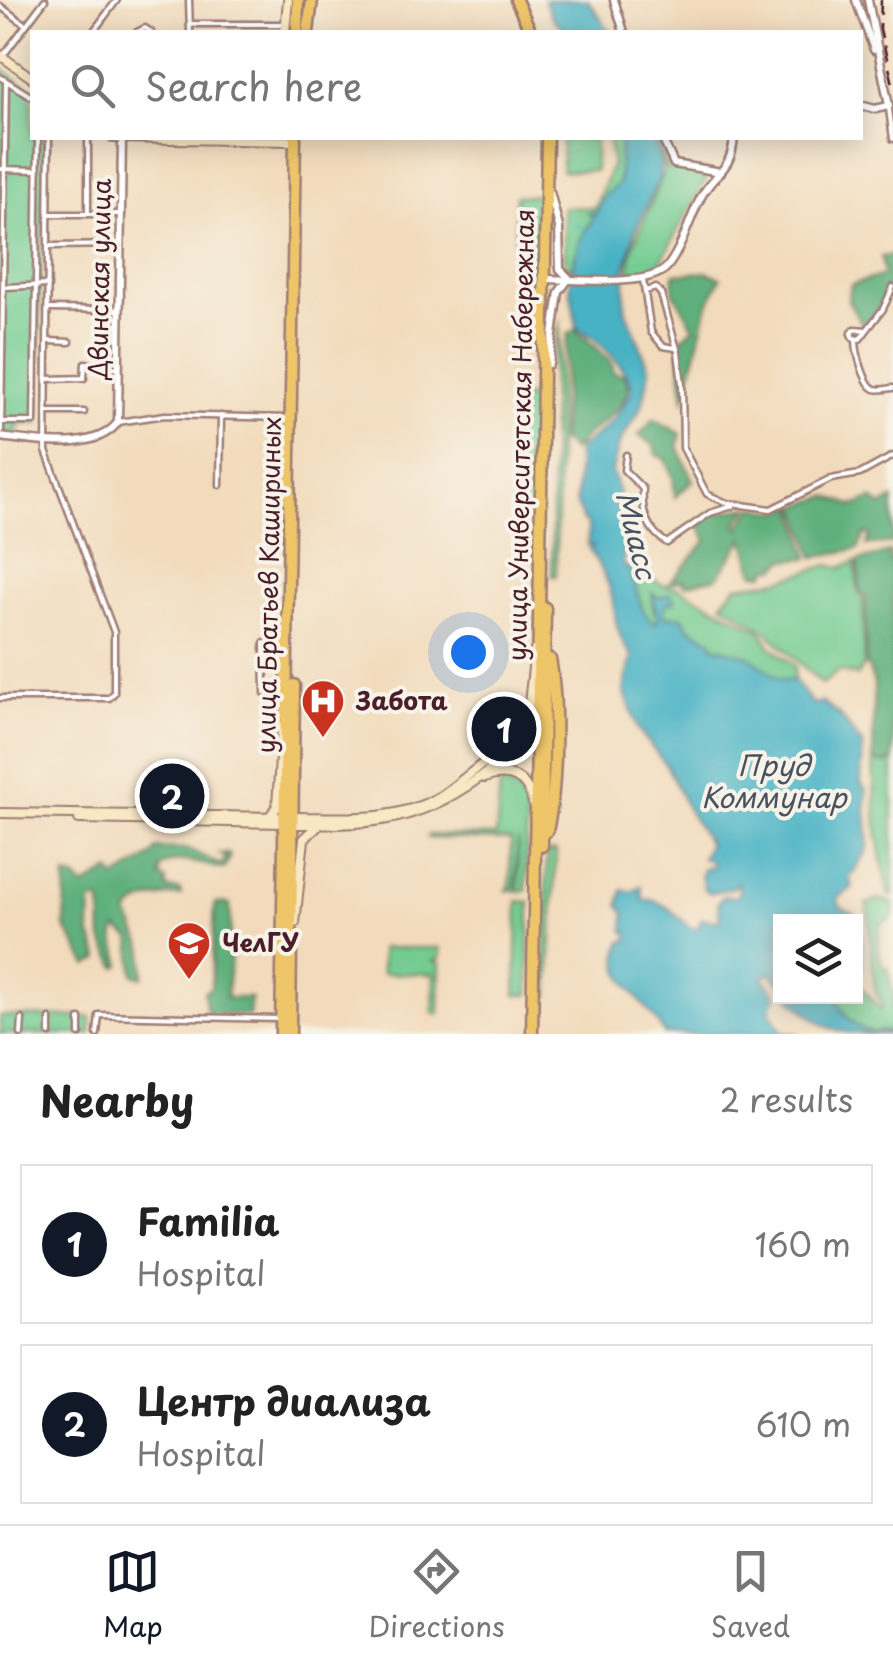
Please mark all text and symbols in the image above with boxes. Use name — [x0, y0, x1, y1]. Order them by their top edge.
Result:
search box — [30, 30, 863, 140]
text: Search here — [145, 57, 362, 114]
icon: search — [65, 58, 120, 113]
street label: Двинская улица — [78, 178, 120, 381]
street label: улица Университетская Набережная — [497, 209, 543, 661]
street label: улица Братьев Кашириных — [246, 416, 290, 754]
water label: Миасс — [606, 486, 670, 586]
your location — [443, 627, 494, 678]
hospital icon: Забота — [300, 678, 346, 739]
place label: Забота — [355, 681, 448, 719]
pin: 1 — [472, 692, 536, 766]
water label: Пруд Коммунар — [701, 743, 848, 818]
pin: 2 — [140, 758, 204, 834]
map controls — [773, 914, 863, 1004]
button: layers — [773, 914, 863, 1004]
school or university icon: ЧелГУ — [166, 920, 212, 981]
place label: ЧелГУ — [222, 923, 299, 961]
text: Nearby — [40, 1068, 194, 1131]
text: 2 results — [720, 1075, 853, 1123]
text: Familia — [137, 1192, 280, 1249]
text: 1 — [67, 1220, 82, 1268]
text: 160 m — [755, 1220, 851, 1268]
text: Hospital — [137, 1249, 265, 1297]
text: Центр диализа — [137, 1372, 431, 1429]
text: 2 — [63, 1400, 86, 1448]
text: 610 m — [756, 1400, 851, 1448]
text: Hospital — [137, 1429, 265, 1477]
tab: Map — [103, 1544, 163, 1647]
tab: Directions — [369, 1544, 505, 1647]
tab: Saved — [711, 1544, 790, 1647]

